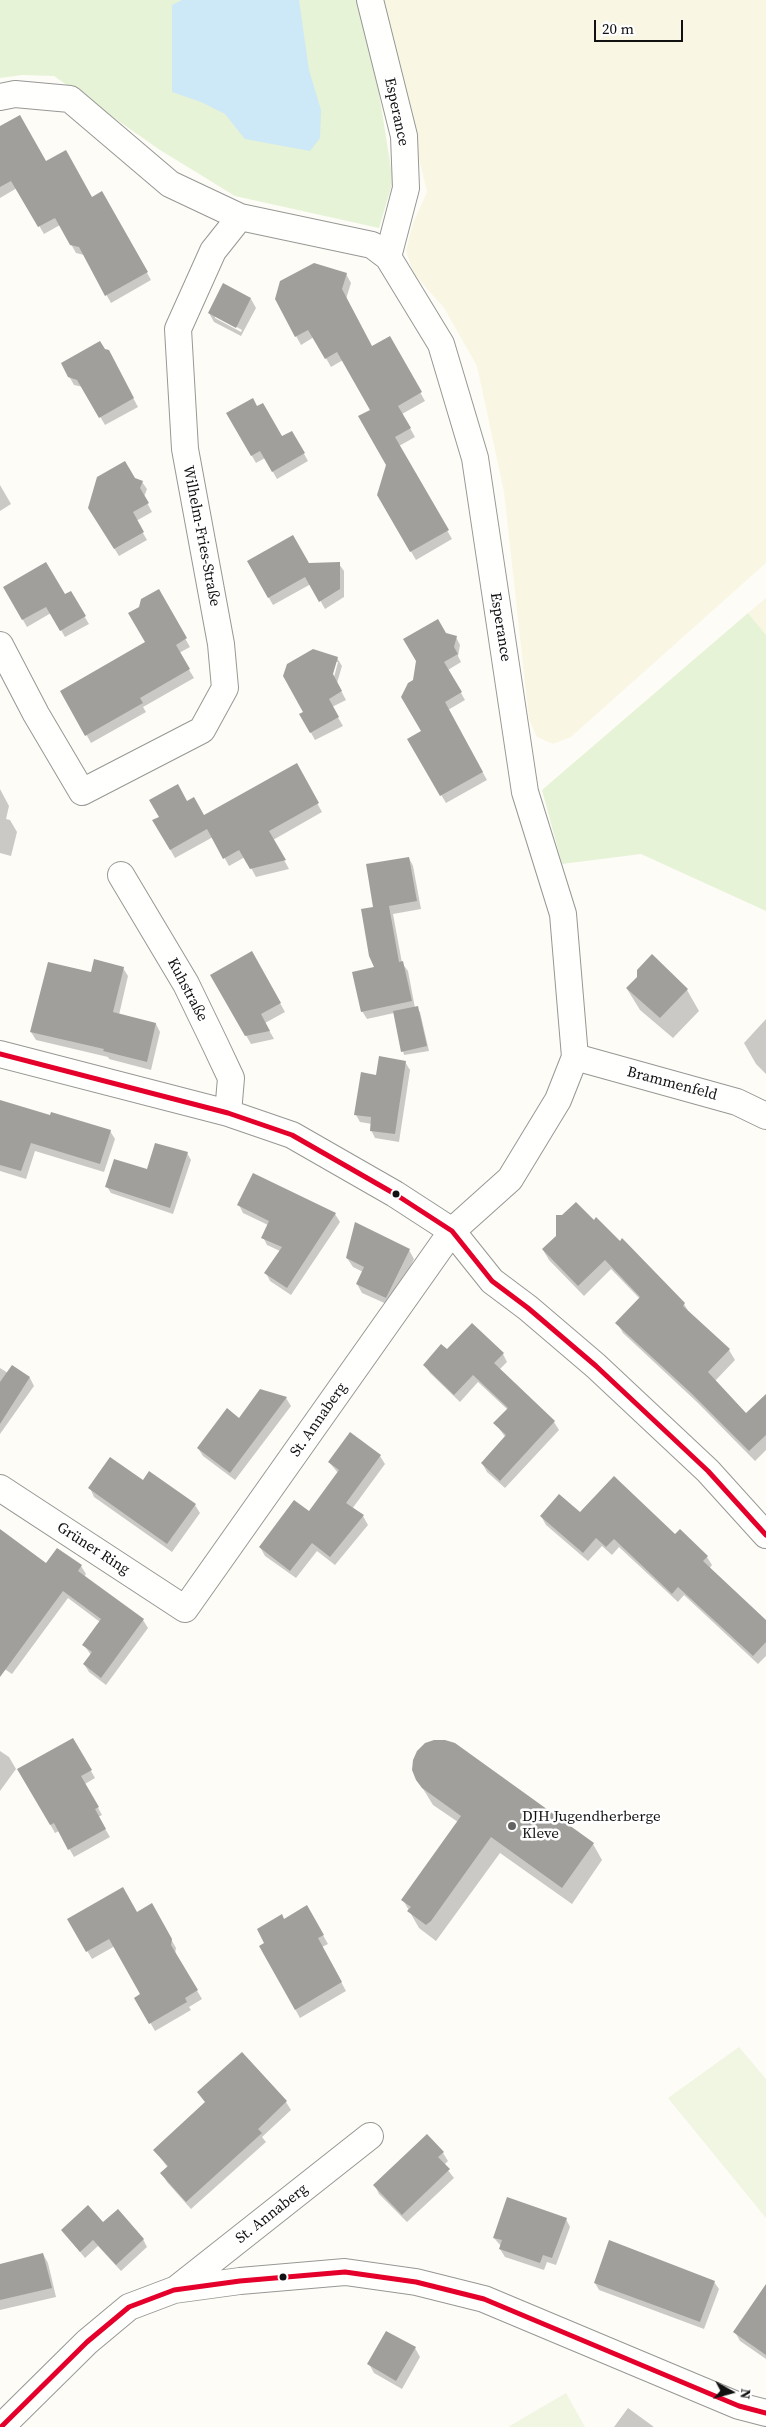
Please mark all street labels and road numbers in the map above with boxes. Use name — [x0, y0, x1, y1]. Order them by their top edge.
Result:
street label: Esperance — [380, 76, 412, 148]
street label: Wilhelm-Fries-Straße — [179, 464, 223, 608]
street label: Esperance — [486, 591, 514, 663]
street label: Kuhstraße — [163, 955, 211, 1025]
street label: Brammenfeld — [625, 1063, 719, 1105]
street label: St. Annaberg — [287, 1379, 351, 1461]
street label: Grüner Ring — [53, 1519, 133, 1579]
street label: St. Annaberg — [232, 2180, 312, 2248]

